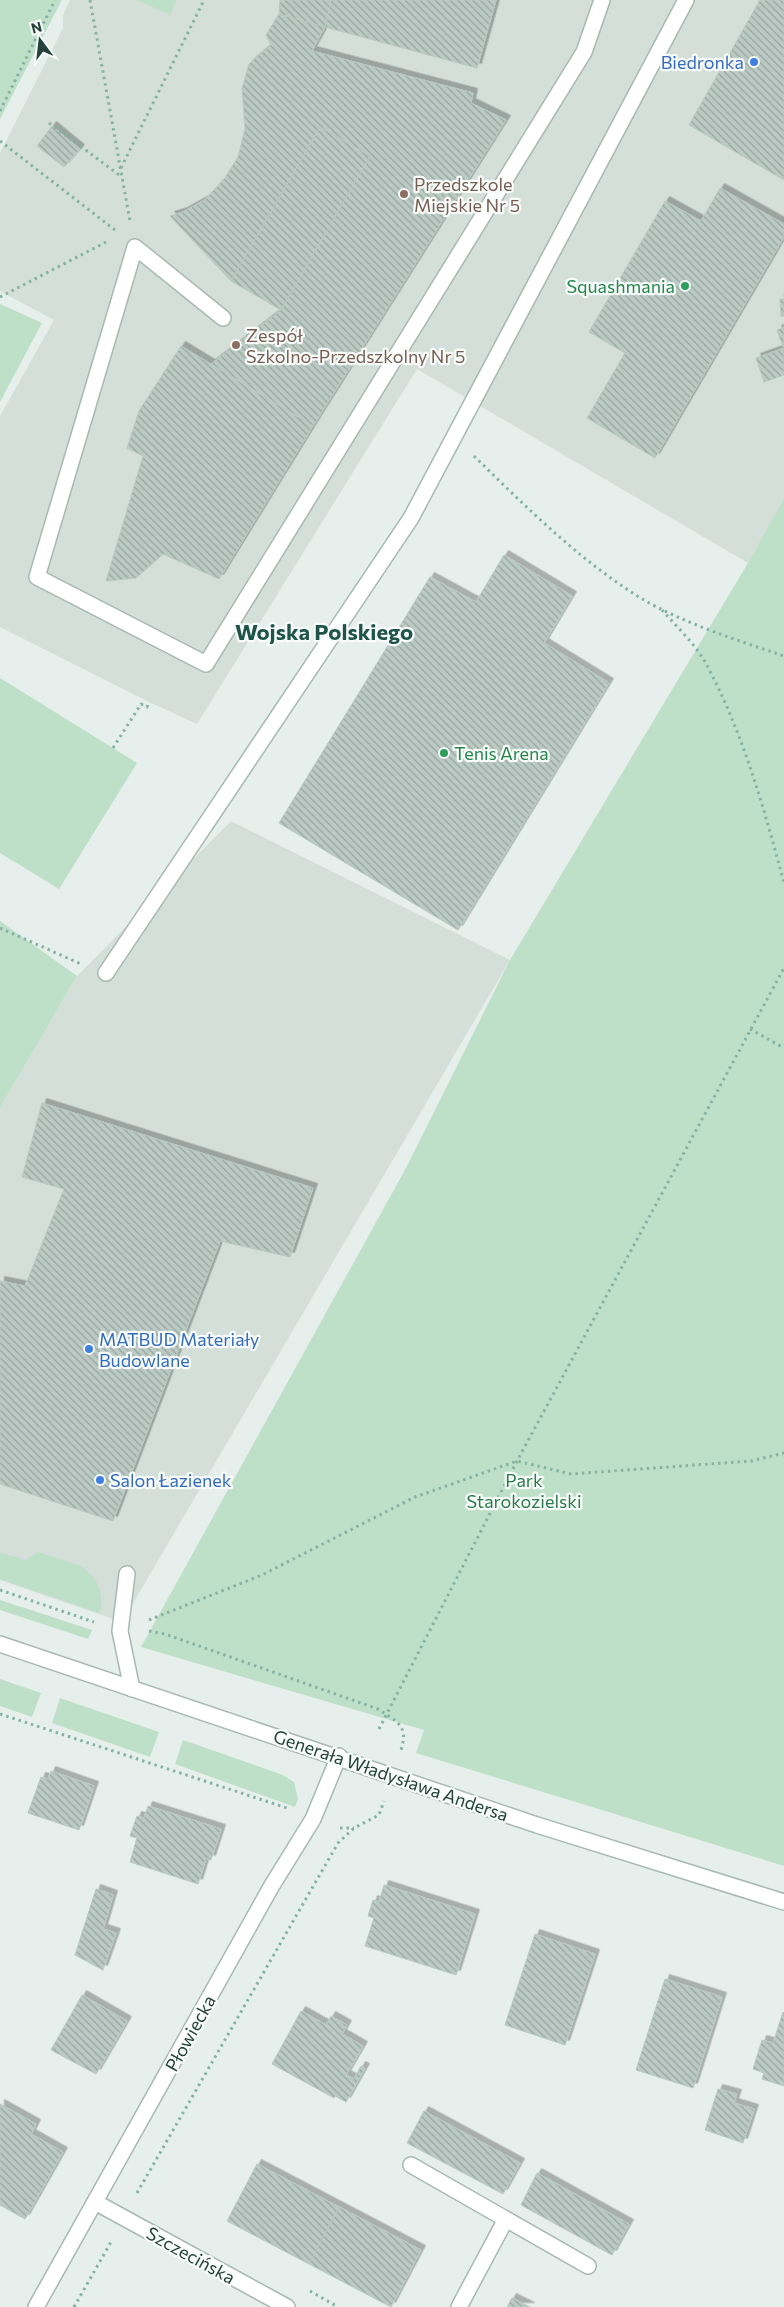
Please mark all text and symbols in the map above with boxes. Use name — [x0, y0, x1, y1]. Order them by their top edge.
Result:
north arrow — [15, 15, 65, 65]
text: N — [29, 17, 44, 37]
place label: Biedronka — [661, 51, 744, 73]
marker: Biedronka — [748, 56, 760, 68]
place label: Przedszkole Miejskie Nr 5 — [414, 173, 520, 216]
marker: Przedszkole Miejskie Nr 5 — [398, 188, 410, 200]
place label: Squashmania — [566, 275, 675, 297]
marker: Squashmania — [679, 280, 691, 292]
place label: Zespół Szkolno-Przedszkolny Nr 5 — [246, 324, 465, 367]
marker: Zespół Szkolno-Przedszkolny Nr 5 — [230, 339, 242, 351]
district label: Wojska Polskiego — [235, 618, 413, 645]
place label: Tenis Arena — [454, 742, 549, 764]
marker: Tenis Arena — [438, 747, 450, 759]
place label: MATBUD Materiały Budowlane — [99, 1328, 259, 1371]
marker: MATBUD Materiały Budowlane — [83, 1343, 95, 1355]
place label: Salon Łazienek — [110, 1469, 232, 1491]
park label: Park Starokozielski — [466, 1469, 582, 1512]
marker: Salon Łazienek — [94, 1474, 106, 1486]
street label: Generała Władysława Andersa — [271, 1724, 511, 1826]
street label: Płowiecka — [160, 1991, 220, 2075]
street label: Szczecińska — [143, 2222, 239, 2288]

